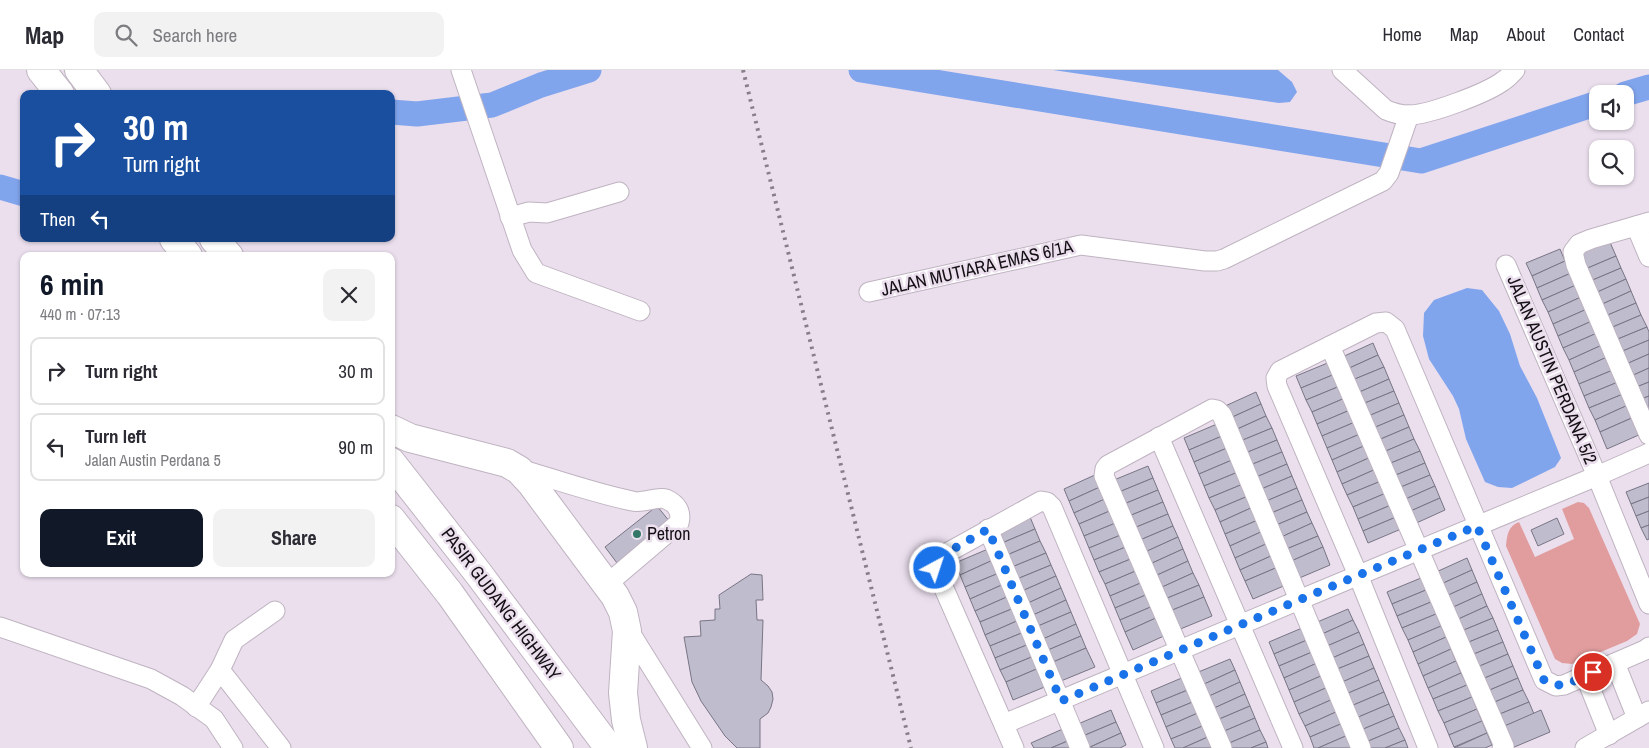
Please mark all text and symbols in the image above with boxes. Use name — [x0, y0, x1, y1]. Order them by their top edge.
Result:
search box — [94, 12, 444, 57]
text: Map — [25, 19, 64, 51]
icon: search — [112, 21, 140, 49]
text: Search here — [152, 22, 237, 48]
text: Home — [1382, 22, 1422, 47]
text: Map — [1450, 22, 1479, 47]
text: About — [1507, 22, 1545, 47]
text: Contact — [1573, 22, 1624, 47]
map controls — [1589, 85, 1634, 185]
button: sound — [1589, 85, 1634, 130]
text: 30 m — [123, 104, 188, 151]
icon: right — [40, 110, 105, 175]
button: search — [1589, 140, 1634, 185]
text: Turn right — [123, 149, 200, 179]
icon: left — [86, 205, 114, 233]
text: Then — [40, 206, 76, 232]
street label: JALAN MUTIARA EMAS 6/1A — [879, 233, 1075, 302]
text: 6 min — [40, 264, 104, 304]
button: close — [323, 269, 375, 321]
street label: JALAN AUSTIN PERDANA 5/2 — [1501, 272, 1604, 468]
text: 440 m · 07:13 — [40, 303, 120, 325]
icon: right — [42, 357, 70, 385]
text: Turn right — [85, 358, 157, 384]
text: 30 m — [338, 358, 373, 384]
text: Turn left — [85, 423, 146, 449]
icon: left — [42, 433, 70, 461]
text: 90 m — [338, 434, 373, 460]
text: Jalan Austin Perdana 5 — [85, 449, 221, 471]
button: Exit — [40, 509, 203, 567]
button: Share — [213, 509, 375, 567]
place label: Petron — [647, 521, 691, 546]
street label: PASIR GUDANG HIGHWAY — [436, 522, 567, 685]
marker: Petron — [631, 528, 643, 540]
position arrow — [908, 541, 960, 593]
pin — [1572, 651, 1614, 693]
icon: arrive — [1579, 658, 1607, 686]

